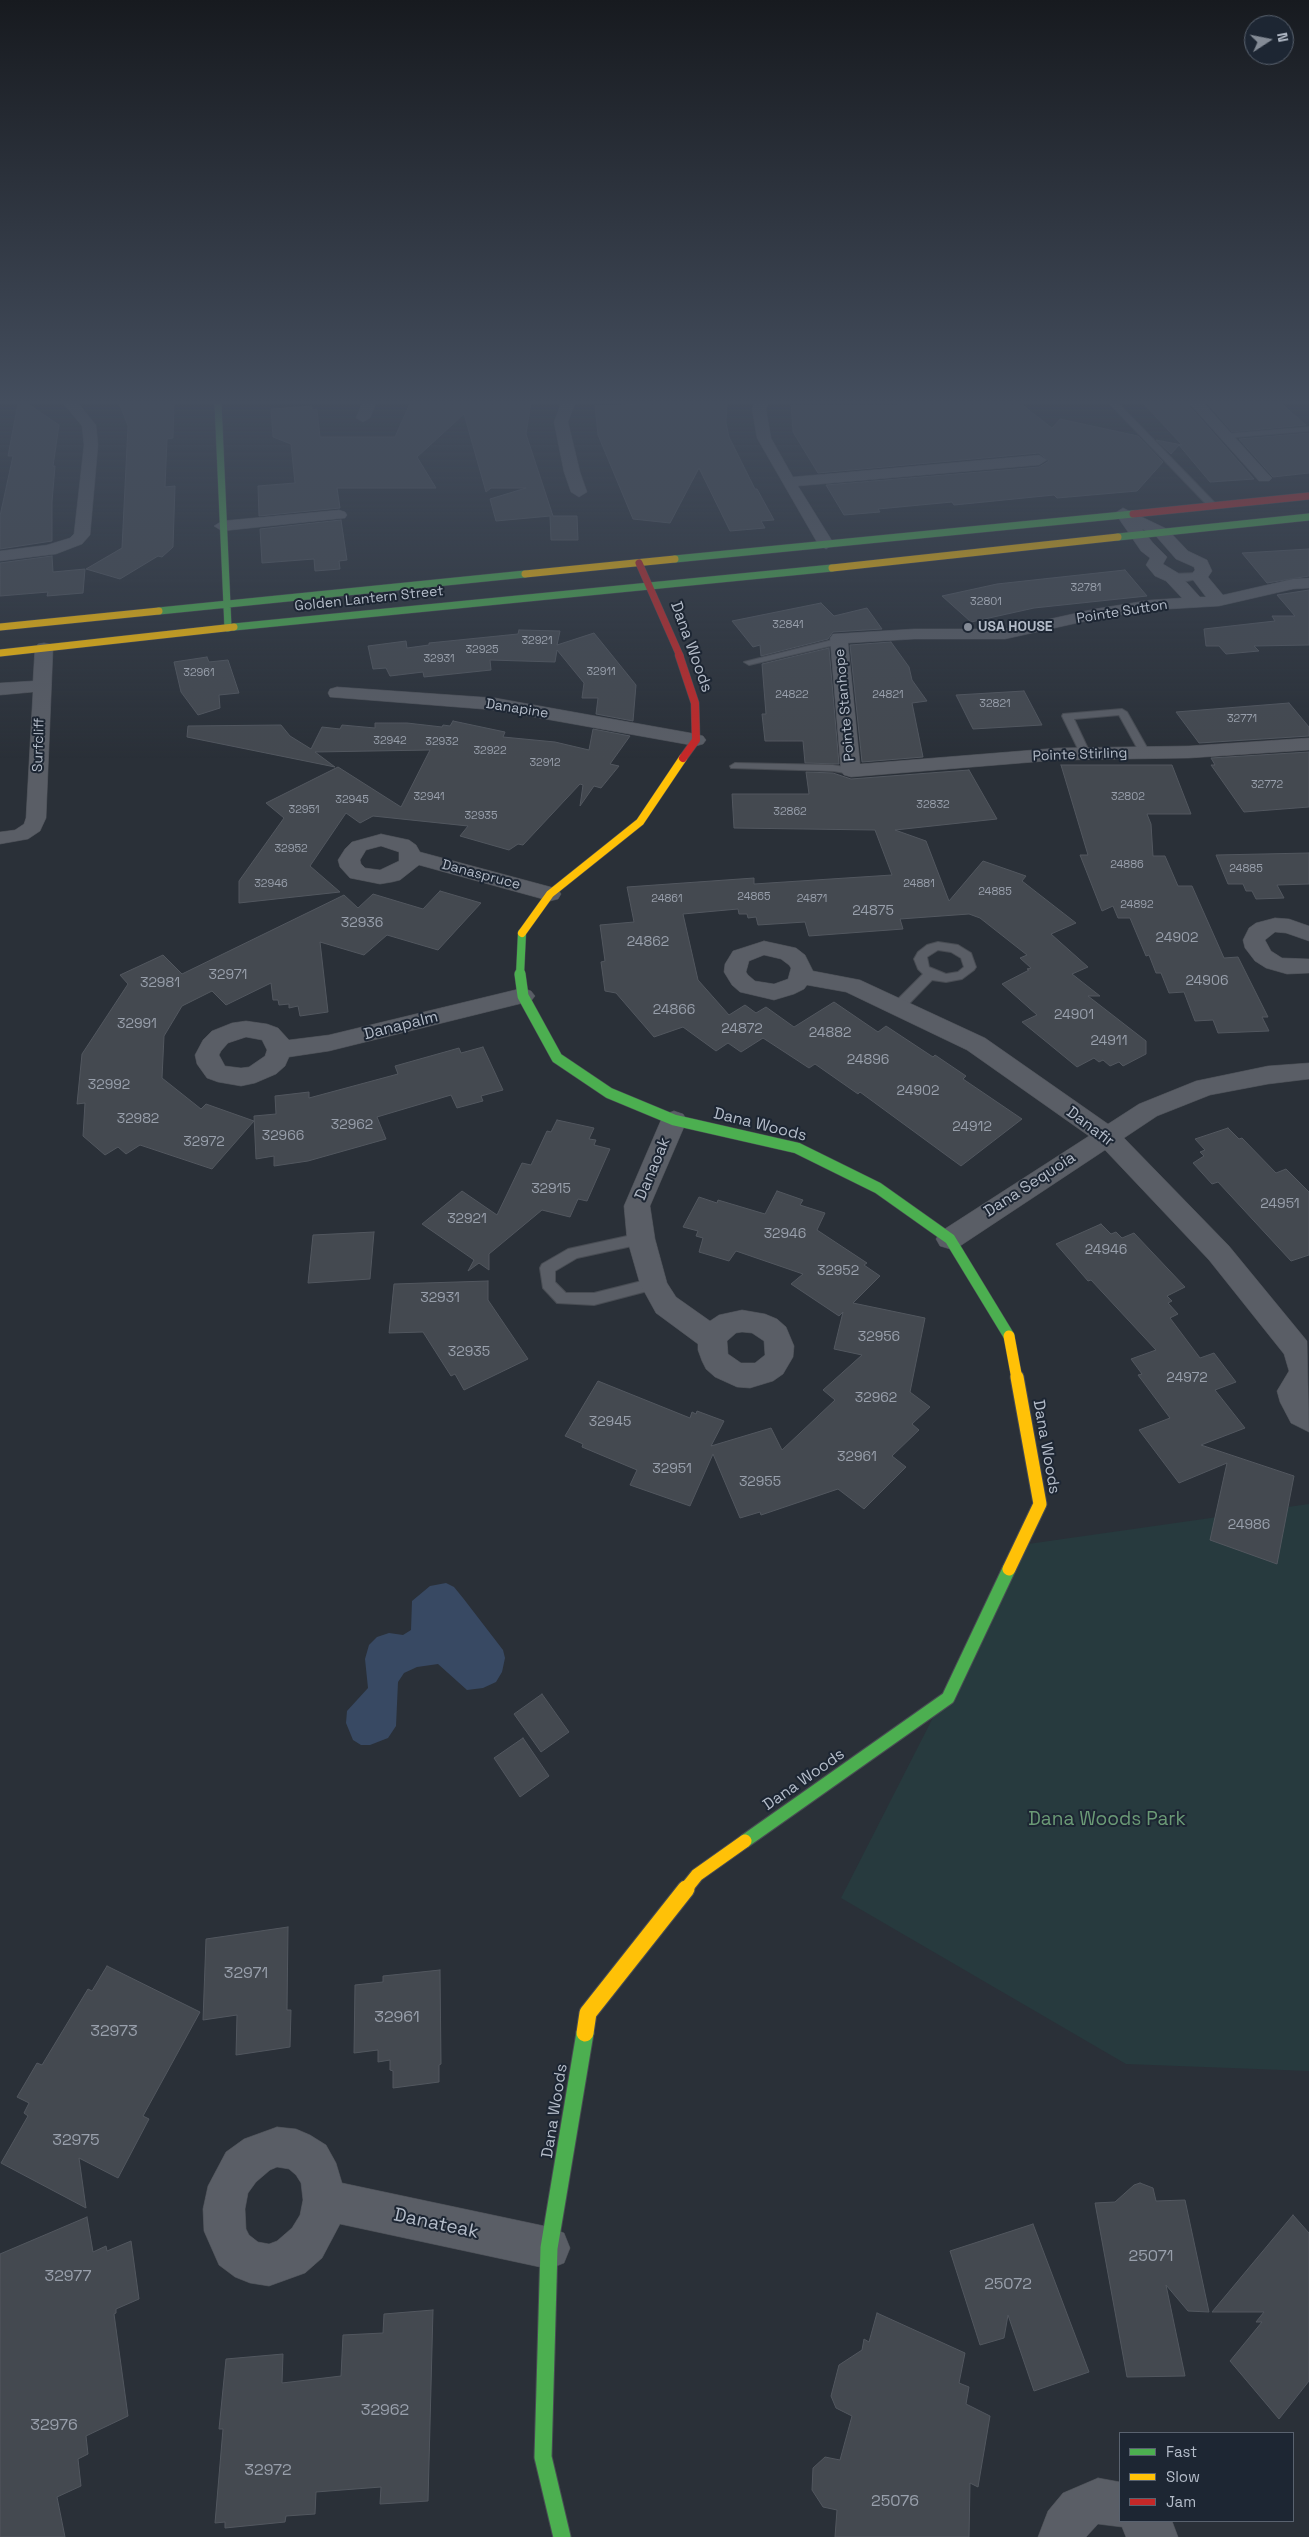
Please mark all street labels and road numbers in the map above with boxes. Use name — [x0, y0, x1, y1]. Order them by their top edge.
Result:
street label: Golden Lantern Street — [294, 583, 444, 615]
street label: Pointe Sutton — [1075, 597, 1169, 627]
street label: Dana Woods — [666, 599, 716, 695]
street label: Pointe Stanhope — [832, 648, 858, 762]
street label: Danapine — [484, 696, 550, 722]
street label: Surfcliff — [30, 718, 48, 772]
street label: Pointe Stirling — [1032, 745, 1128, 765]
street label: Danaspruce — [440, 856, 522, 894]
street label: Danapalm — [362, 1007, 440, 1045]
street label: Danafir — [1062, 1103, 1118, 1151]
street label: Dana Woods — [711, 1104, 809, 1146]
street label: Danaoak — [631, 1135, 675, 1203]
street label: Dana Sequoia — [981, 1148, 1079, 1222]
street label: Dana Woods — [1028, 1398, 1064, 1496]
street label: Dana Woods — [759, 1745, 849, 1815]
street label: Dana Woods — [538, 2062, 572, 2160]
street label: Danateak — [391, 2204, 481, 2244]

